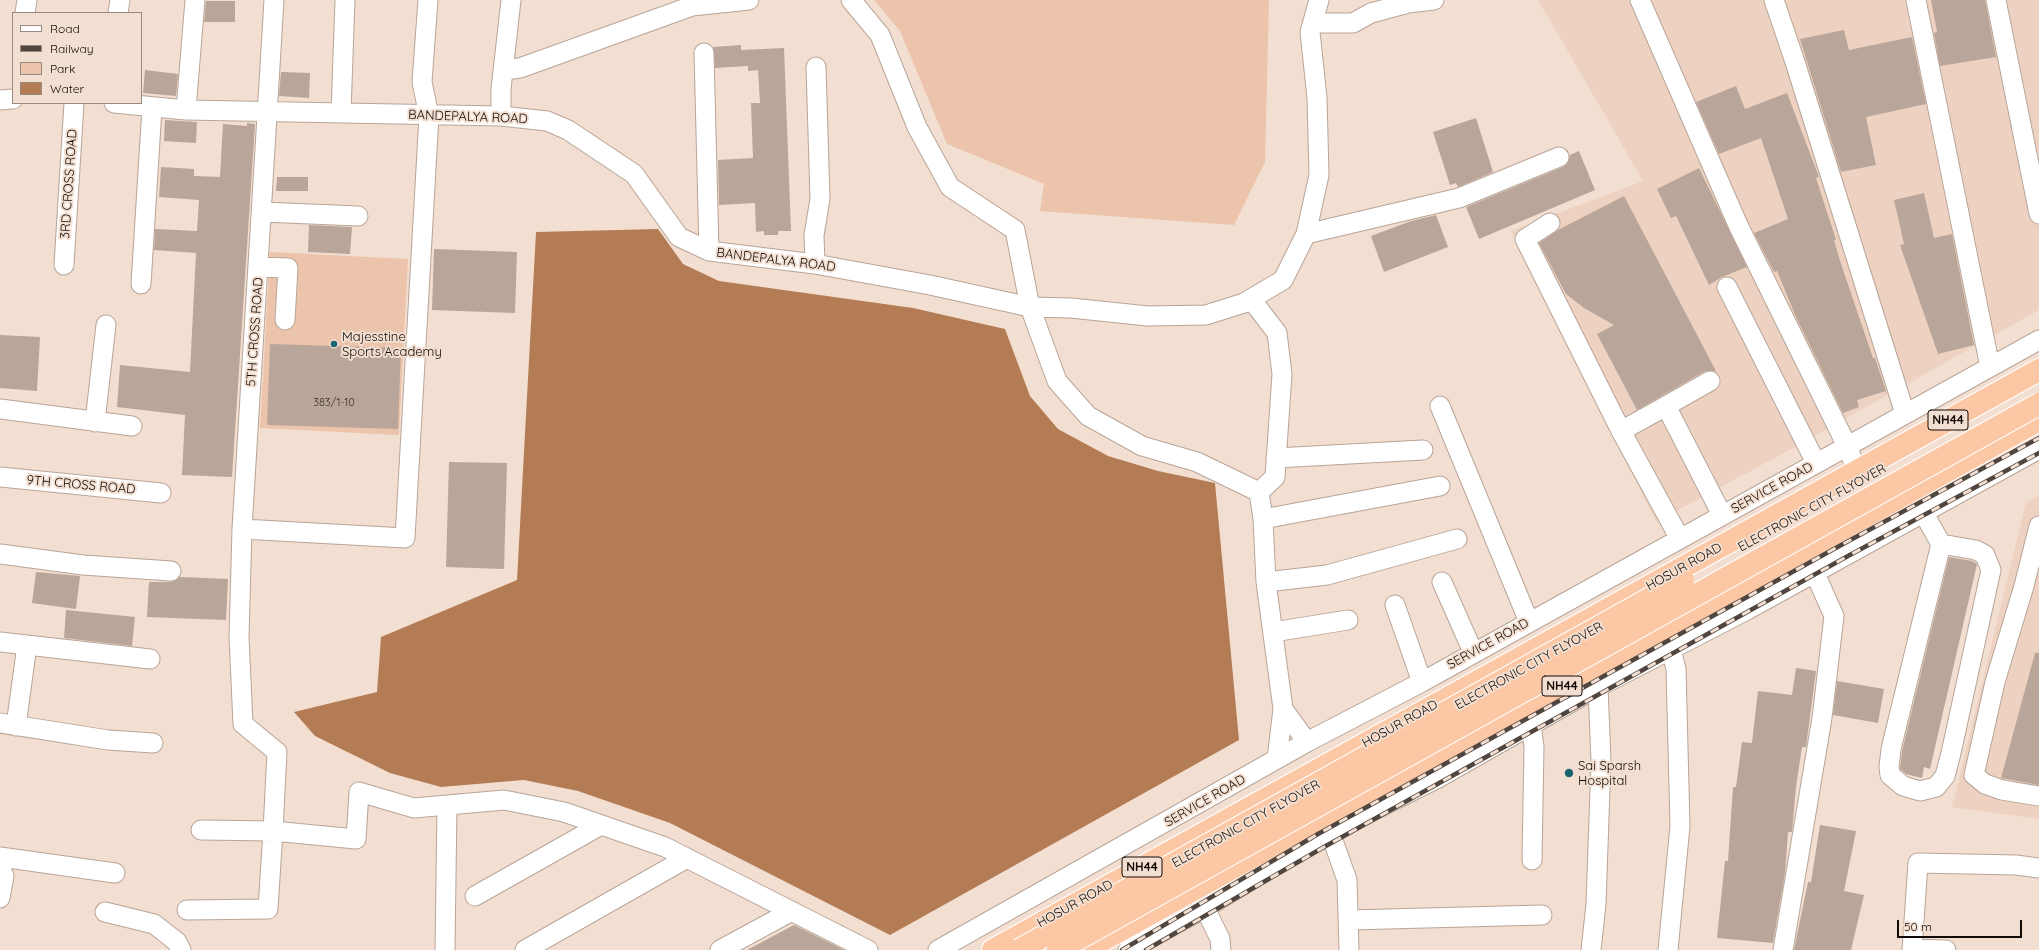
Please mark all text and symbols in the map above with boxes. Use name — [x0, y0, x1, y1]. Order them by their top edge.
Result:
legend — [12, 12, 142, 104]
text: Road — [50, 21, 80, 36]
text: Railway — [50, 41, 94, 56]
text: Park — [50, 61, 75, 76]
text: Water — [50, 81, 84, 96]
street label: BANDEPALYA ROAD — [408, 107, 528, 127]
street label: 3RD CROSS ROAD — [57, 129, 81, 239]
street label: BANDEPALYA ROAD — [716, 245, 836, 275]
street label: 5TH CROSS ROAD — [243, 277, 267, 387]
place label: Majesstine Sports Academy — [342, 329, 442, 360]
marker: Majesstine Sports Academy — [329, 339, 339, 349]
house number: 383/1-10 — [313, 396, 355, 410]
road number: NH44 — [1928, 410, 1968, 430]
street label: SERVICE ROAD — [1729, 459, 1815, 517]
street label: ELECTRONIC CITY FLYOVER — [1735, 461, 1889, 555]
street label: 9TH CROSS ROAD — [26, 472, 136, 498]
street label: HOSUR ROAD — [1643, 540, 1725, 594]
street label: SERVICE ROAD — [1445, 615, 1531, 673]
street label: ELECTRONIC CITY FLYOVER — [1452, 619, 1606, 713]
road number: NH44 — [1542, 676, 1582, 696]
street label: HOSUR ROAD — [1359, 697, 1441, 751]
place label: Sai Sparsh Hospital — [1578, 758, 1641, 789]
marker: Sai Sparsh Hospital — [1563, 767, 1575, 779]
street label: SERVICE ROAD — [1162, 772, 1248, 830]
street label: ELECTRONIC CITY FLYOVER — [1169, 777, 1323, 871]
road number: NH44 — [1122, 857, 1162, 877]
street label: HOSUR ROAD — [1034, 877, 1116, 931]
scale bar — [1899, 912, 2024, 938]
text: 50 m — [1904, 919, 1932, 934]

